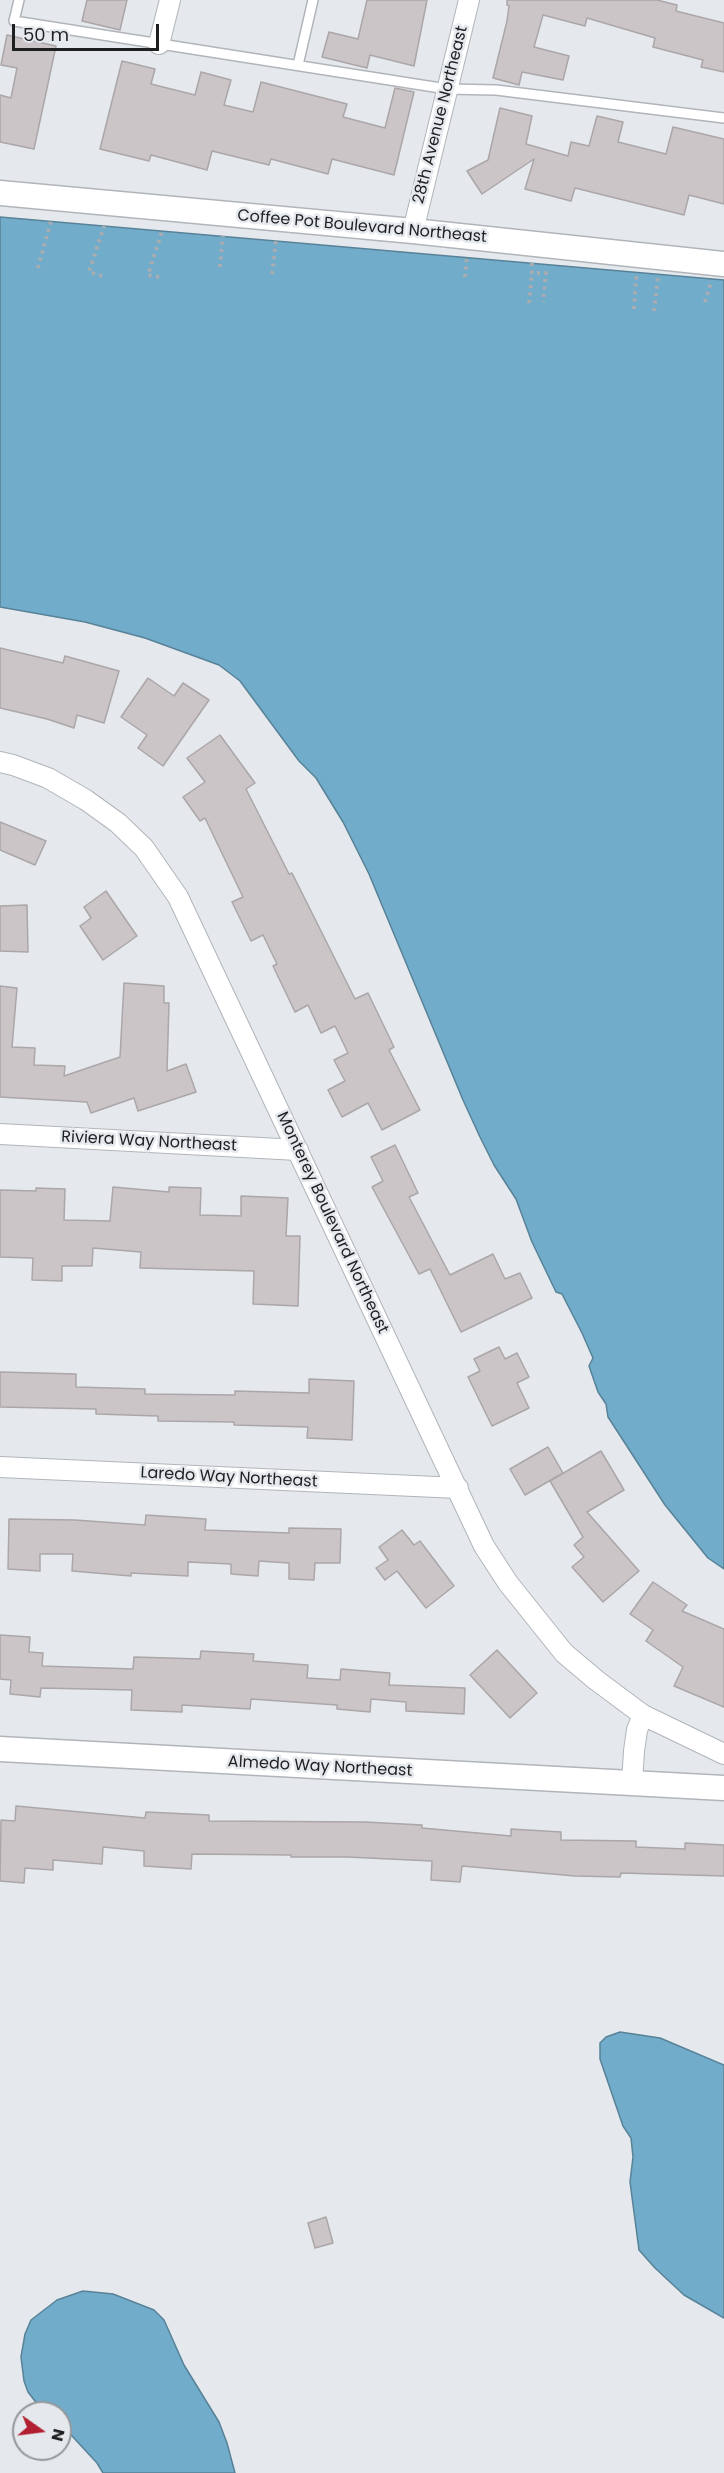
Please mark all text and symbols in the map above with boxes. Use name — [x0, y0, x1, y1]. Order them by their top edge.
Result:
scale bar — [15, 12, 162, 50]
text: 50 m — [23, 22, 69, 47]
street label: 28th Avenue Northeast — [410, 24, 472, 206]
street label: Coffee Pot Boulevard Northeast — [237, 207, 487, 247]
street label: Monterey Boulevard Northeast — [272, 1109, 392, 1337]
street label: Riviera Way Northeast — [61, 1128, 237, 1156]
street label: Laredo Way Northeast — [140, 1464, 318, 1492]
street label: Almedo Way Northeast — [227, 1753, 413, 1781]
north arrow — [12, 2401, 72, 2461]
text: N — [45, 2426, 71, 2444]

